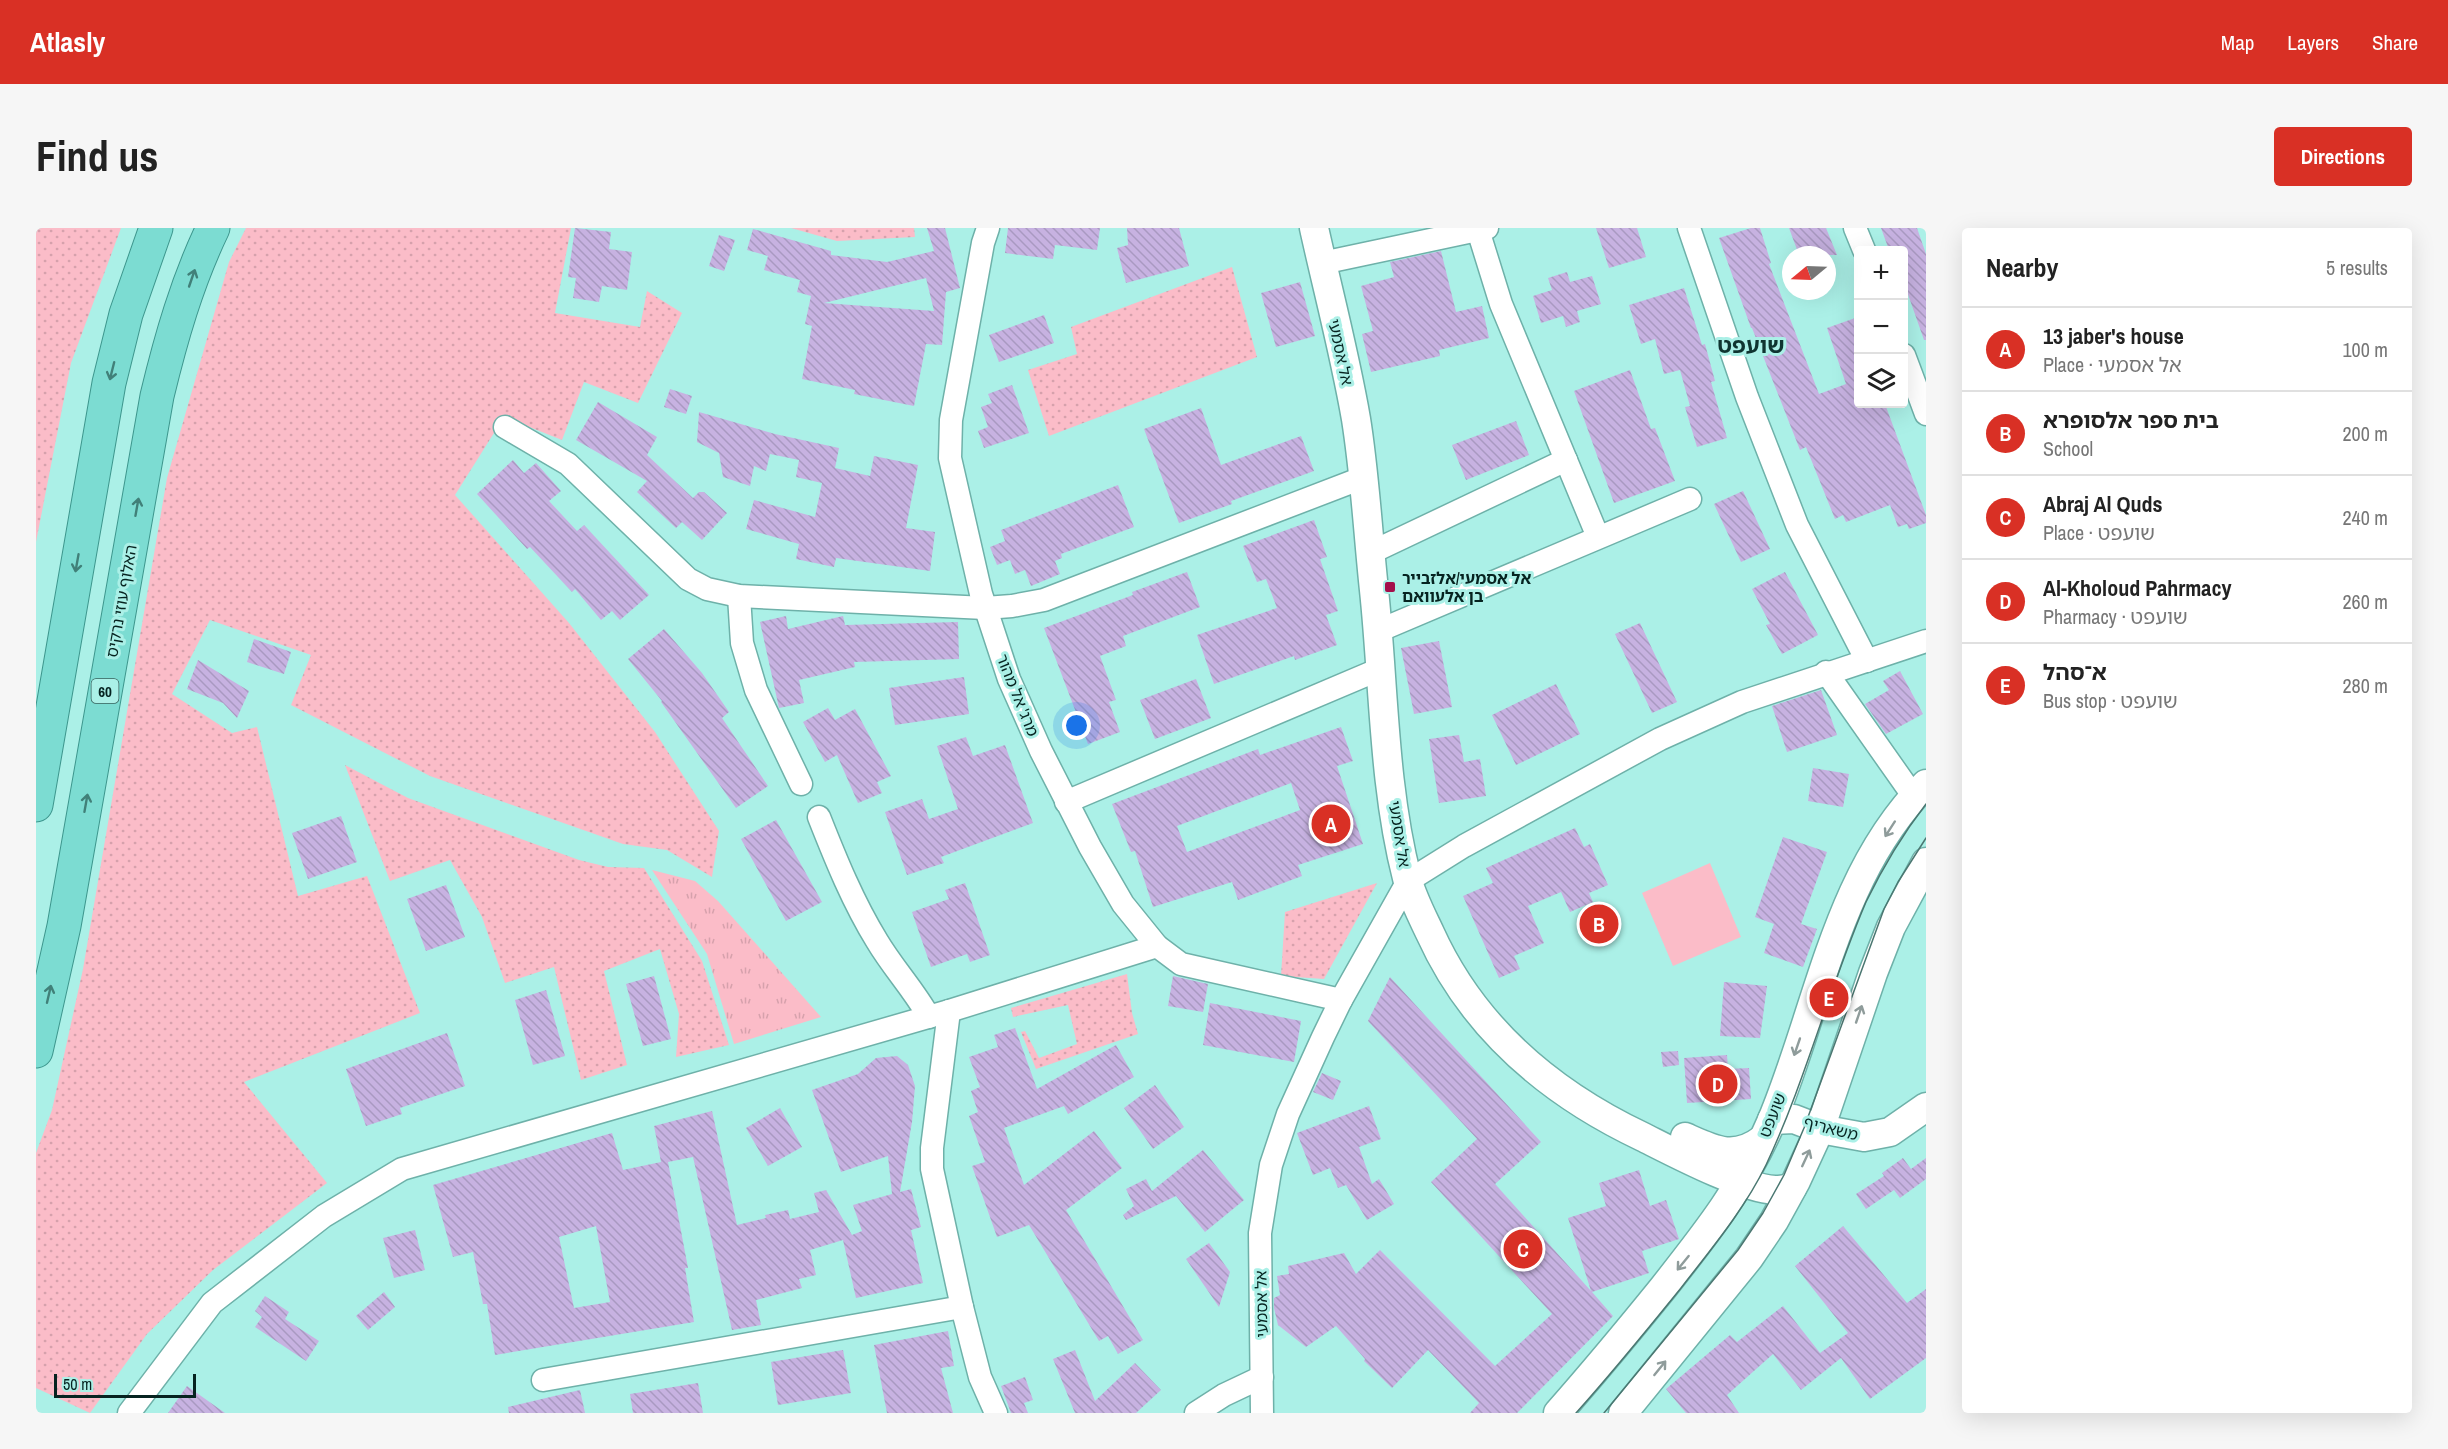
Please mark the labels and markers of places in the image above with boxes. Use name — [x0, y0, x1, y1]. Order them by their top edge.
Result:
place label: אל אסמעי/אלזבייר בן אלעוואם — [1402, 567, 1531, 607]
marker: אל אסמעי/אלזבייר בן אלעוואם — [1383, 580, 1397, 594]
pin: A — [1312, 802, 1350, 846]
pin: B — [1580, 902, 1618, 946]
pin: E — [1810, 976, 1848, 1020]
pin: D — [1698, 1062, 1738, 1106]
pin: C — [1504, 1226, 1542, 1272]

